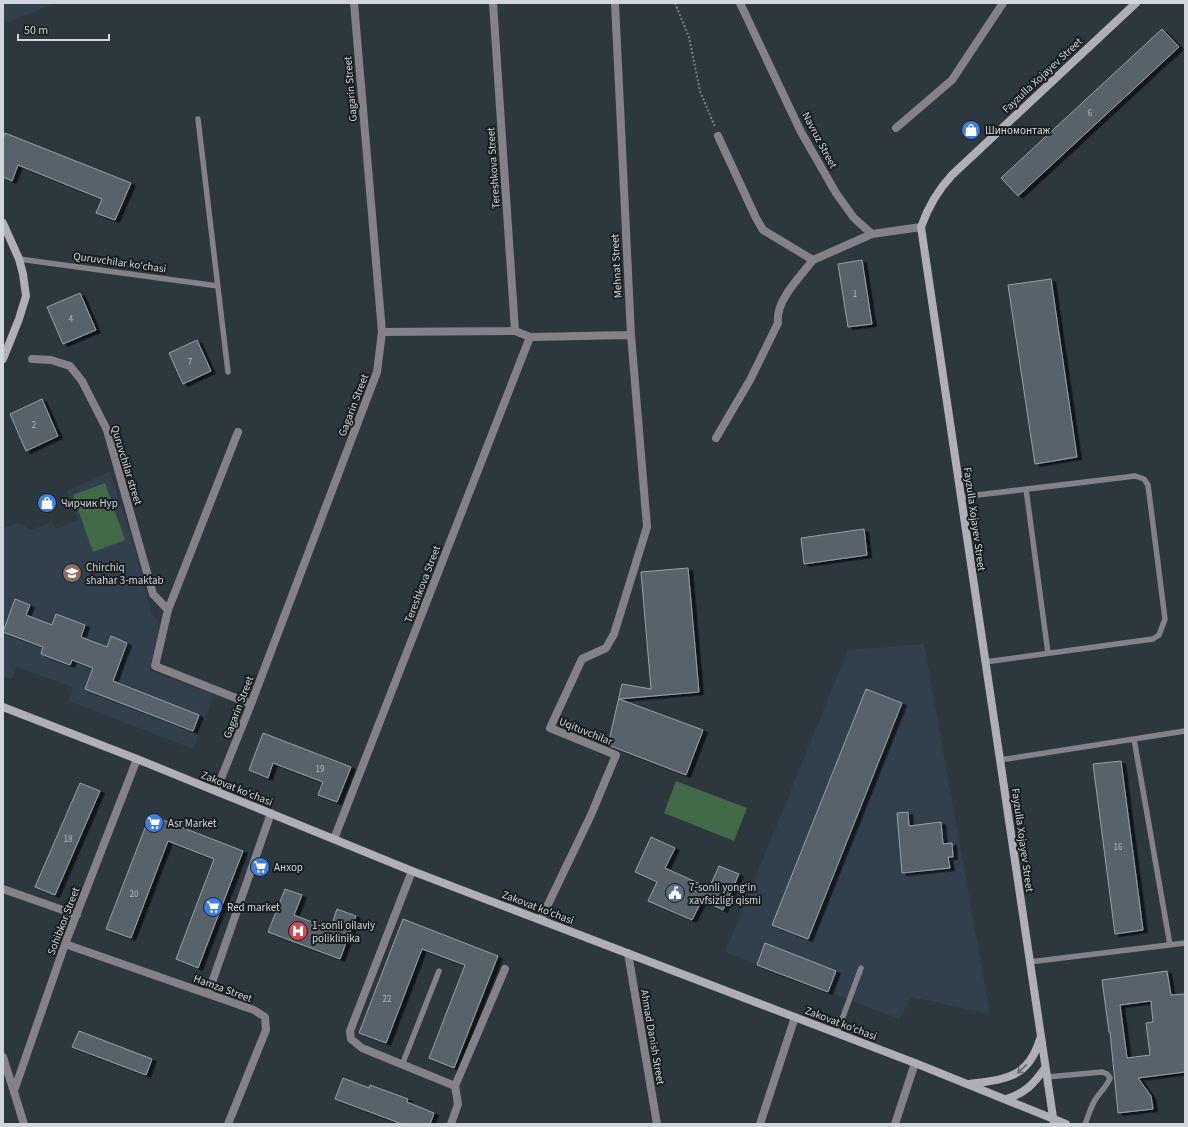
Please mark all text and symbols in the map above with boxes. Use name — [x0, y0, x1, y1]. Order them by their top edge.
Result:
scale bar — [18, 16, 109, 42]
text: 50 m — [24, 22, 48, 39]
street label: Fayzulla Xojayev Street — [999, 34, 1086, 117]
street label: Gagarin Street — [340, 55, 361, 122]
house number: 6 — [1088, 107, 1093, 120]
street label: Navruz Street — [798, 109, 841, 171]
shop icon: Шиномонтаж — [960, 119, 982, 141]
place label: Шиномонтаж — [985, 123, 1050, 138]
street label: Tereshkova Street — [483, 126, 504, 209]
street label: Mehnat Street — [607, 233, 626, 298]
street label: Quruvchilar ko‘chasi — [73, 249, 167, 276]
house number: 1 — [853, 288, 857, 301]
house number: 4 — [69, 313, 74, 326]
house number: 7 — [188, 356, 193, 369]
street label: Gagarin Street — [335, 372, 372, 438]
house number: 2 — [32, 419, 37, 432]
street label: Quruvchilar street — [107, 423, 146, 507]
street label: Fayzulla Xojayev Street — [960, 466, 989, 572]
shop icon: Чирчик Нур — [36, 492, 58, 514]
place label: Чирчик Нур — [61, 496, 118, 511]
street label: Tereshkova Street — [401, 543, 444, 625]
place label: Chirchiq shahar 3-maktab — [86, 560, 164, 588]
school or university icon: Chirchiq shahar 3-maktab — [61, 562, 83, 584]
street label: Gagarin Street — [220, 674, 257, 740]
street label: Uqituvchilar — [557, 714, 615, 749]
house number: 19 — [316, 763, 325, 776]
street label: Zakovat ko'chasi — [199, 767, 275, 810]
street label: Fayzulla Xojayev Street — [1008, 787, 1037, 893]
supermarket icon: Asr Market — [143, 812, 165, 834]
place label: Asr Market — [168, 816, 217, 831]
house number: 18 — [64, 833, 73, 846]
house number: 16 — [1114, 841, 1123, 854]
supermarket icon: Анхор — [249, 856, 271, 878]
place label: Анхор — [274, 860, 303, 875]
place label: 7-sonli yong‘in xavfsizligi qismi — [689, 880, 761, 908]
public building icon: 7-sonli yong‘in xavfsizligi qismi — [664, 882, 686, 904]
street label: Sohibkor Street — [44, 885, 83, 957]
street label: Zakovat ko'chasi — [500, 887, 576, 928]
house number: 20 — [130, 888, 139, 901]
supermarket icon: Red market — [202, 896, 224, 918]
place label: Red market — [227, 900, 280, 915]
place label: 1-sonli oilaviy poliklinika — [312, 918, 375, 946]
hospital icon: 1-sonli oilaviy poliklinika — [287, 920, 309, 942]
street label: Hamza Street — [191, 971, 255, 1006]
street label: Ahmad Danish Street — [637, 988, 668, 1086]
house number: 22 — [383, 993, 392, 1006]
street label: Zakovat ko'chasi — [803, 1003, 879, 1044]
one-way arrow — [1017, 1064, 1027, 1074]

